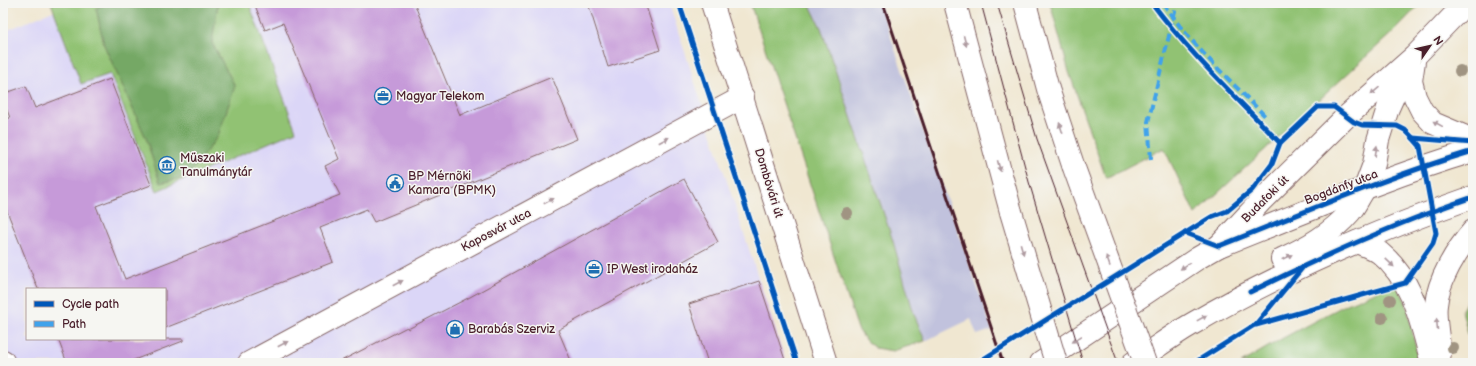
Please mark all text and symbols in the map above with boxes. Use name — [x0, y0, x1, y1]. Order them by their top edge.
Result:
north arrow — [1410, 26, 1450, 66]
text: N — [1430, 34, 1446, 48]
one-way arrow — [962, 35, 968, 47]
office icon: Magyar Telekom — [373, 86, 393, 106]
one-way arrow — [1370, 87, 1380, 96]
place label: Magyar Telekom — [396, 89, 484, 104]
one-way arrow — [1432, 121, 1444, 127]
one-way arrow — [1058, 122, 1064, 134]
one-way arrow — [658, 136, 670, 143]
one-way arrow — [1373, 145, 1379, 157]
street label: Dombóvári út — [751, 147, 786, 220]
place label: Műszaki Tanulmánytár — [180, 151, 253, 180]
museum icon: Műszaki Tanulmánytár — [157, 155, 177, 175]
one-way arrow — [996, 160, 1002, 172]
street label: Bogdánfy utca — [1302, 167, 1380, 208]
place label: BP Mérnöki Kamara (BPMK) — [408, 169, 496, 198]
street label: Budafoki út — [1239, 172, 1292, 226]
public building icon: BP Mérnöki Kamara (BPMK) — [385, 173, 405, 193]
one-way arrow — [543, 198, 555, 205]
street label: Kaposvár utca — [459, 206, 534, 255]
one-way arrow — [1019, 243, 1025, 255]
one-way arrow — [1105, 254, 1111, 266]
one-way arrow — [1281, 254, 1293, 260]
one-way arrow — [1385, 258, 1395, 267]
office icon: IP West irodaház — [584, 259, 604, 279]
place label: IP West irodaház — [607, 262, 698, 277]
one-way arrow — [1179, 263, 1191, 270]
one-way arrow — [392, 280, 404, 286]
legend — [26, 288, 166, 340]
text: Cycle path — [62, 297, 119, 312]
one-way arrow — [1197, 315, 1208, 322]
text: Path — [62, 317, 87, 332]
one-way arrow — [1434, 318, 1441, 330]
shop icon: Barabás Szerviz — [445, 319, 465, 339]
place label: Barabás Szerviz — [468, 322, 555, 337]
one-way arrow — [1071, 335, 1083, 342]
one-way arrow — [278, 341, 289, 348]

